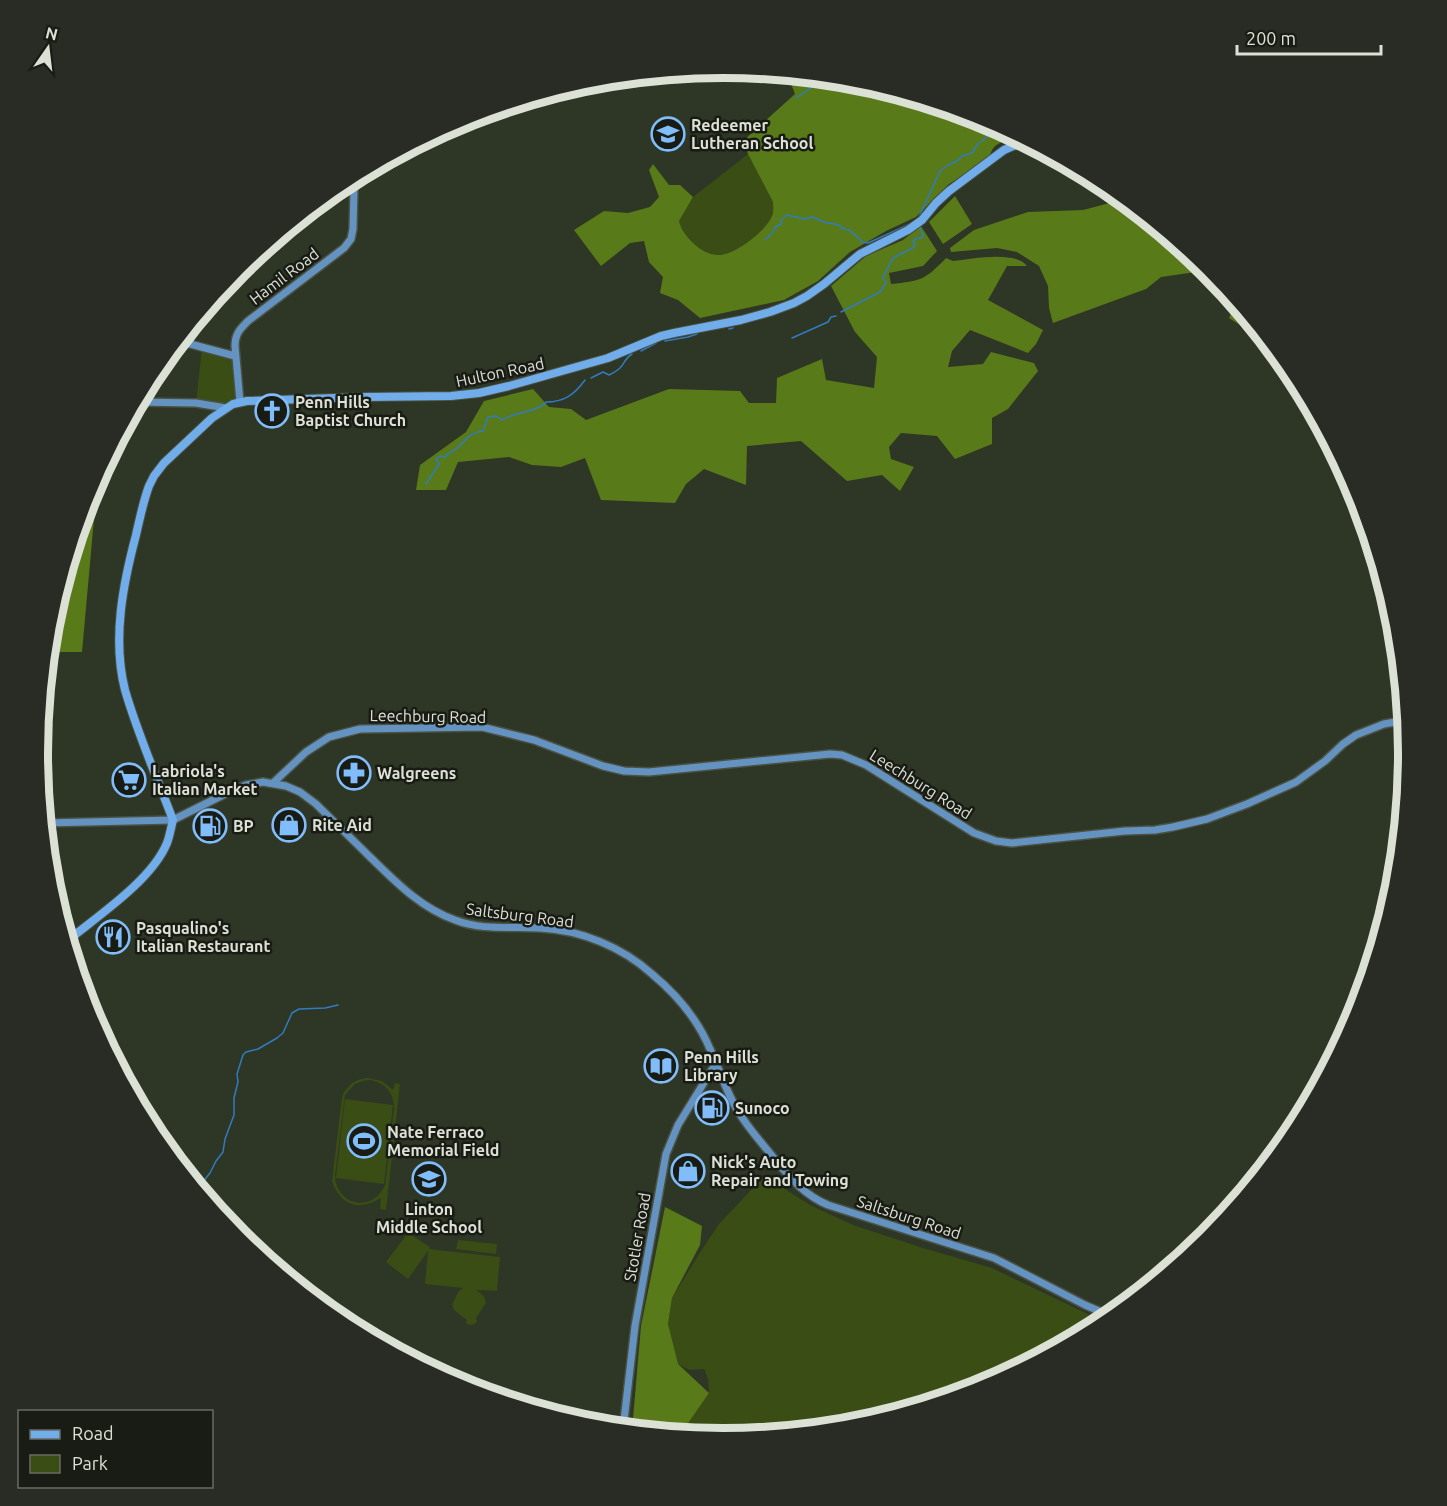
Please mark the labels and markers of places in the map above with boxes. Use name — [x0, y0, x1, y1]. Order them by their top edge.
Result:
school or university icon: Redeemer Lutheran School — [650, 116, 686, 152]
place label: Redeemer Lutheran School — [691, 116, 813, 152]
church icon: Penn Hills Baptist Church — [254, 393, 290, 429]
place label: Penn Hills Baptist Church — [295, 393, 406, 429]
pharmacy icon: Walgreens — [336, 755, 372, 791]
supermarket icon: Labriola's Italian Market — [111, 762, 147, 798]
place label: Labriola's Italian Market — [152, 762, 257, 798]
place label: Walgreens — [377, 764, 456, 782]
shop icon: Rite Aid — [271, 807, 307, 843]
fuel station icon: BP — [192, 808, 228, 844]
place label: Rite Aid — [312, 816, 372, 834]
place label: BP — [233, 817, 254, 835]
restaurant icon: Pasqualino's Italian Restaurant — [95, 919, 131, 955]
place label: Pasqualino's Italian Restaurant — [136, 919, 270, 955]
library icon: Penn Hills Library — [643, 1048, 679, 1084]
place label: Penn Hills Library — [684, 1048, 759, 1084]
fuel station icon: Sunoco — [694, 1090, 730, 1126]
place label: Sunoco — [735, 1099, 790, 1117]
sports icon: Nate Ferraco Memorial Field — [346, 1123, 382, 1159]
place label: Nate Ferraco Memorial Field — [387, 1123, 499, 1159]
shop icon: Nick's Auto Repair and Towing — [670, 1153, 706, 1189]
place label: Nick's Auto Repair and Towing — [711, 1153, 849, 1189]
school or university icon: Linton Middle School — [411, 1161, 447, 1197]
place label: Linton Middle School — [376, 1200, 482, 1236]

